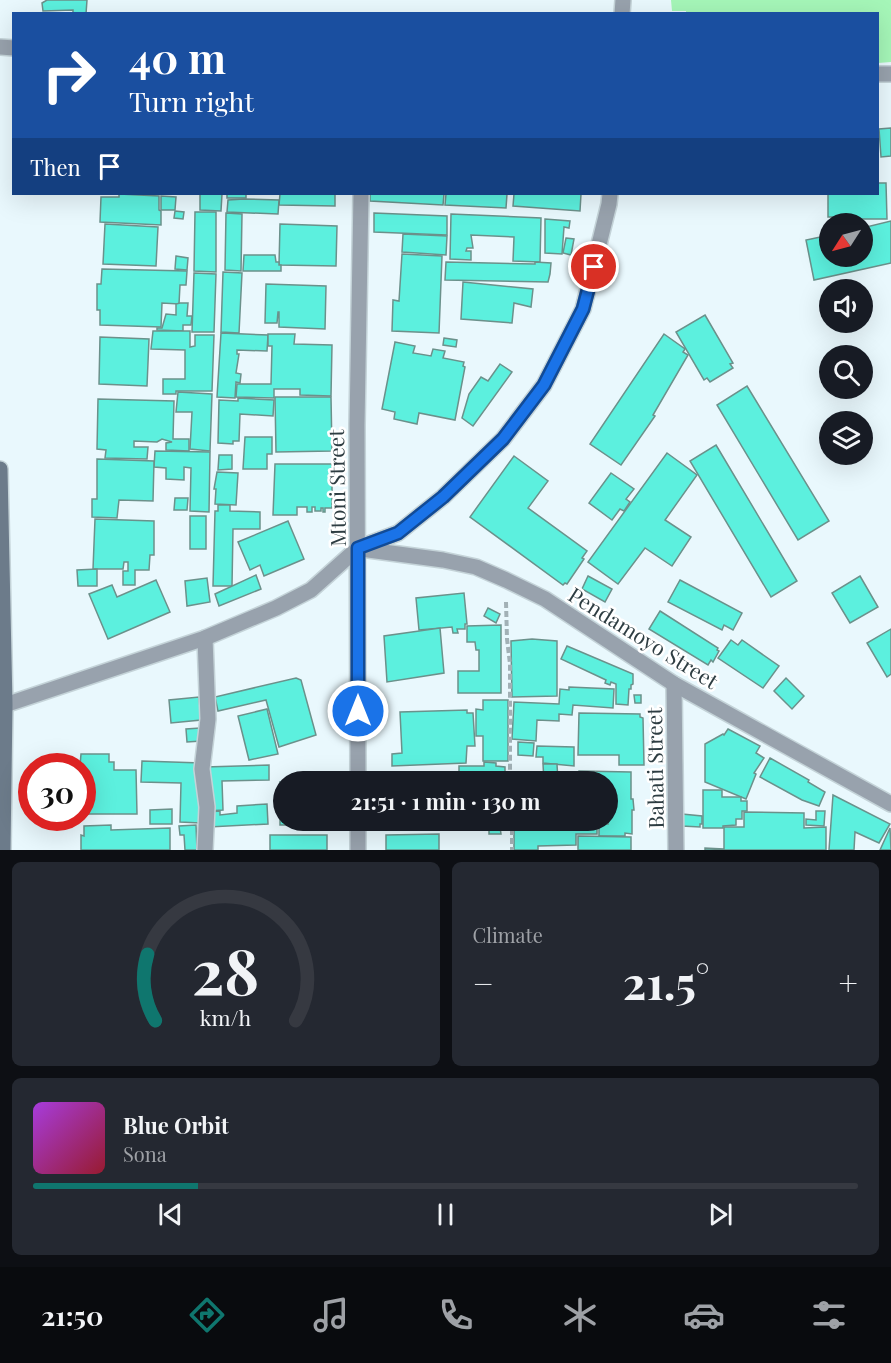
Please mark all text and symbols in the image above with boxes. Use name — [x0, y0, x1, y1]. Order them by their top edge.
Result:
text: 40 m — [129, 29, 226, 85]
icon: right — [30, 36, 108, 114]
text: Turn right — [129, 83, 254, 119]
icon: arrive — [93, 150, 126, 183]
text: Then — [30, 152, 81, 182]
north arrow — [819, 213, 873, 267]
map controls — [819, 213, 873, 465]
pin — [568, 241, 619, 292]
icon: arrive — [577, 250, 610, 283]
button: sound — [819, 279, 873, 333]
button: search — [819, 345, 873, 399]
button: layers — [819, 411, 873, 465]
street label: Mtoni Street — [321, 428, 351, 547]
street label: Pendamoyo Street — [564, 580, 725, 695]
position arrow — [326, 679, 390, 743]
street label: Bahati Street — [639, 706, 669, 829]
speed limit sign: 30 — [18, 753, 96, 831]
text: 21:51 · 1 min · 130 m — [351, 786, 540, 816]
text: Climate — [473, 921, 543, 948]
text: 28 — [192, 927, 260, 1011]
text: 21.5° — [623, 951, 710, 1011]
text: − — [473, 960, 494, 1004]
text: + — [839, 960, 858, 1004]
text: km/h — [200, 1003, 252, 1031]
text: Blue Orbit — [123, 1110, 229, 1140]
text: Sona — [123, 1140, 167, 1167]
icon: previous — [154, 1198, 187, 1231]
icon: pause — [429, 1198, 462, 1231]
icon: next — [704, 1198, 737, 1231]
icon: directions — [186, 1294, 228, 1336]
icon: music — [310, 1294, 352, 1336]
icon: phone — [435, 1294, 477, 1336]
icon: climate — [559, 1294, 601, 1336]
icon: car — [683, 1294, 725, 1336]
icon: filters — [808, 1294, 850, 1336]
text: 21:50 — [41, 1297, 103, 1333]

